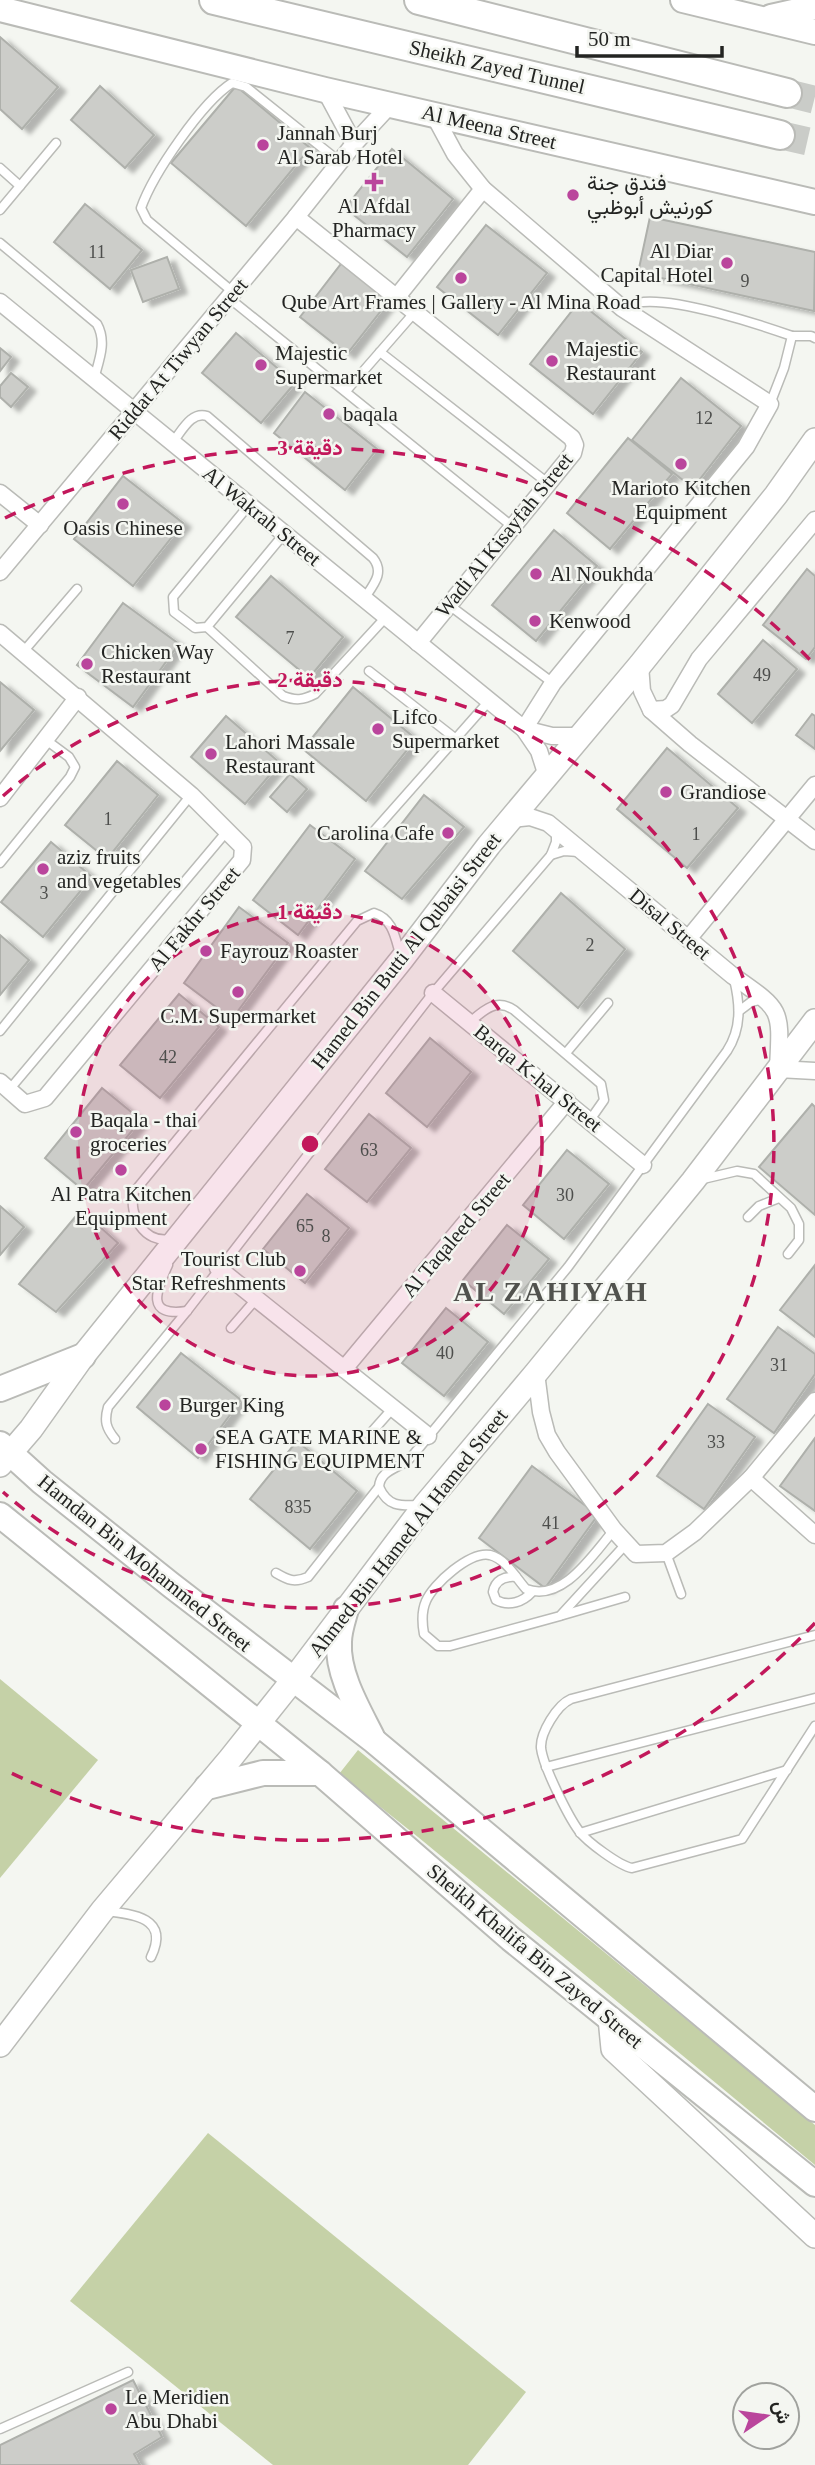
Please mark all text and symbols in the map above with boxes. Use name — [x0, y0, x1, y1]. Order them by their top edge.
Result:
scale bar — [577, 14, 722, 58]
text: 50 m — [588, 27, 631, 51]
street label: Sheikh Zayed Tunnel — [407, 35, 587, 99]
street label: Al Meena Street — [419, 100, 559, 154]
place label: Jannah Burj Al Sarab Hotel — [277, 121, 403, 169]
marker: Jannah Burj Al Sarab Hotel — [255, 137, 271, 153]
place label: فندق جنة كورنيش أبوظبي — [587, 171, 713, 224]
marker: Al Afdal Pharmacy — [366, 174, 382, 190]
marker: فندق جنة كورنيش أبوظبي — [565, 187, 581, 203]
place label: Al Afdal Pharmacy — [332, 194, 416, 242]
place label: Al Diar Capital Hotel — [600, 239, 713, 287]
house number: 11 — [88, 242, 106, 262]
marker: Al Diar Capital Hotel — [719, 255, 735, 271]
marker: Qube Art Frames | Gallery - Al Mina Road — [453, 270, 469, 286]
house number: 9 — [741, 271, 750, 291]
street label: Riddat At Tiwyan Street — [103, 273, 253, 445]
place label: Qube Art Frames | Gallery - Al Mina Road — [282, 290, 641, 314]
place label: Majestic Restaurant — [566, 337, 656, 385]
place label: Majestic Supermarket — [275, 341, 382, 389]
marker: Majestic Restaurant — [544, 353, 560, 369]
marker: Majestic Supermarket — [253, 357, 269, 373]
place label: baqala — [343, 402, 398, 426]
marker: baqala — [321, 406, 337, 422]
house number: 12 — [695, 408, 713, 428]
text: 3 دقيقة — [277, 436, 343, 460]
street label: Wadi Al Kisayfah Street — [430, 448, 578, 622]
marker: Marioto Kitchen Equipment — [673, 456, 689, 472]
street label: Al Wakrah Street — [198, 461, 326, 571]
place label: Marioto Kitchen Equipment — [611, 476, 751, 524]
marker: Oasis Chinese — [115, 496, 131, 512]
place label: Oasis Chinese — [63, 516, 183, 540]
place label: Al Noukhda — [550, 562, 654, 586]
marker: Al Noukhda — [528, 566, 544, 582]
place label: Kenwood — [549, 609, 631, 633]
marker: Kenwood — [527, 613, 543, 629]
house number: 7 — [286, 628, 295, 648]
place label: Chicken Way Restaurant — [101, 640, 214, 688]
marker: Chicken Way Restaurant — [79, 656, 95, 672]
house number: 49 — [753, 665, 771, 685]
text: 2 دقيقة — [277, 668, 343, 692]
place label: Lifco Supermarket — [392, 705, 499, 753]
marker: Lifco Supermarket — [370, 721, 386, 737]
place label: Lahori Massale Restaurant — [225, 730, 355, 778]
marker: Lahori Massale Restaurant — [203, 746, 219, 762]
place label: Grandiose — [680, 780, 766, 804]
marker: Grandiose — [658, 784, 674, 800]
house number: 1 — [104, 809, 113, 829]
place label: Carolina Cafe — [317, 821, 434, 845]
house number: 1 — [692, 824, 701, 844]
marker: Carolina Cafe — [440, 825, 456, 841]
street label: Hamed Bin Butti Al Qubaisi Street — [306, 828, 506, 1074]
place label: aziz fruits and vegetables — [57, 845, 181, 893]
marker: aziz fruits and vegetables — [35, 861, 51, 877]
street label: Al Fakhr Street — [143, 862, 245, 976]
house number: 3 — [40, 883, 49, 903]
street label: Disal Street — [625, 883, 716, 965]
text: 1 دقيقة — [277, 900, 343, 924]
house number: 2 — [586, 935, 595, 955]
place label: Fayrouz Roaster — [220, 939, 358, 963]
marker: Fayrouz Roaster — [198, 943, 214, 959]
marker: C.M. Supermarket — [230, 984, 246, 1000]
place label: C.M. Supermarket — [160, 1004, 316, 1028]
street label: Barqa K-hal Street — [469, 1019, 607, 1137]
house number: 42 — [159, 1047, 177, 1067]
place label: Baqala - thai groceries — [90, 1108, 197, 1156]
marker: Baqala - thai groceries — [68, 1124, 84, 1140]
centre of rings — [298, 1132, 322, 1156]
house number: 63 — [360, 1140, 378, 1160]
marker: Al Patra Kitchen Equipment — [113, 1162, 129, 1178]
street label: Al Taqaleed Street — [397, 1168, 515, 1302]
place label: Al Patra Kitchen Equipment — [50, 1182, 192, 1230]
house number: 30 — [556, 1185, 574, 1205]
house number: 65 — [296, 1216, 314, 1236]
house number: 8 — [322, 1226, 331, 1246]
place label: Tourist Club Star Refreshments — [131, 1247, 286, 1295]
marker: Tourist Club Star Refreshments — [292, 1263, 308, 1279]
district label: AL ZAHIYAH — [453, 1276, 649, 1307]
house number: 40 — [436, 1343, 454, 1363]
house number: 31 — [770, 1355, 788, 1375]
place label: Burger King — [179, 1393, 285, 1417]
marker: Burger King — [157, 1397, 173, 1413]
street label: Ahmed Bin Hamed Al Hamed Street — [304, 1404, 513, 1662]
place label: SEA GATE MARINE & FISHING EQUIPMENT — [215, 1425, 425, 1473]
house number: 33 — [707, 1432, 725, 1452]
marker: SEA GATE MARINE & FISHING EQUIPMENT — [193, 1441, 209, 1457]
street label: Hamdan Bin Mohammed Street — [33, 1469, 257, 1657]
house number: 835 — [285, 1497, 312, 1517]
house number: 41 — [542, 1513, 560, 1533]
street label: Sheikh Khalifa Bin Zayed Street — [422, 1859, 648, 2053]
north arrow — [731, 2381, 801, 2451]
place label: Le Meridien Abu Dhabi — [125, 2385, 230, 2433]
text: ش — [768, 2399, 795, 2426]
marker: Le Meridien Abu Dhabi — [103, 2401, 119, 2417]

